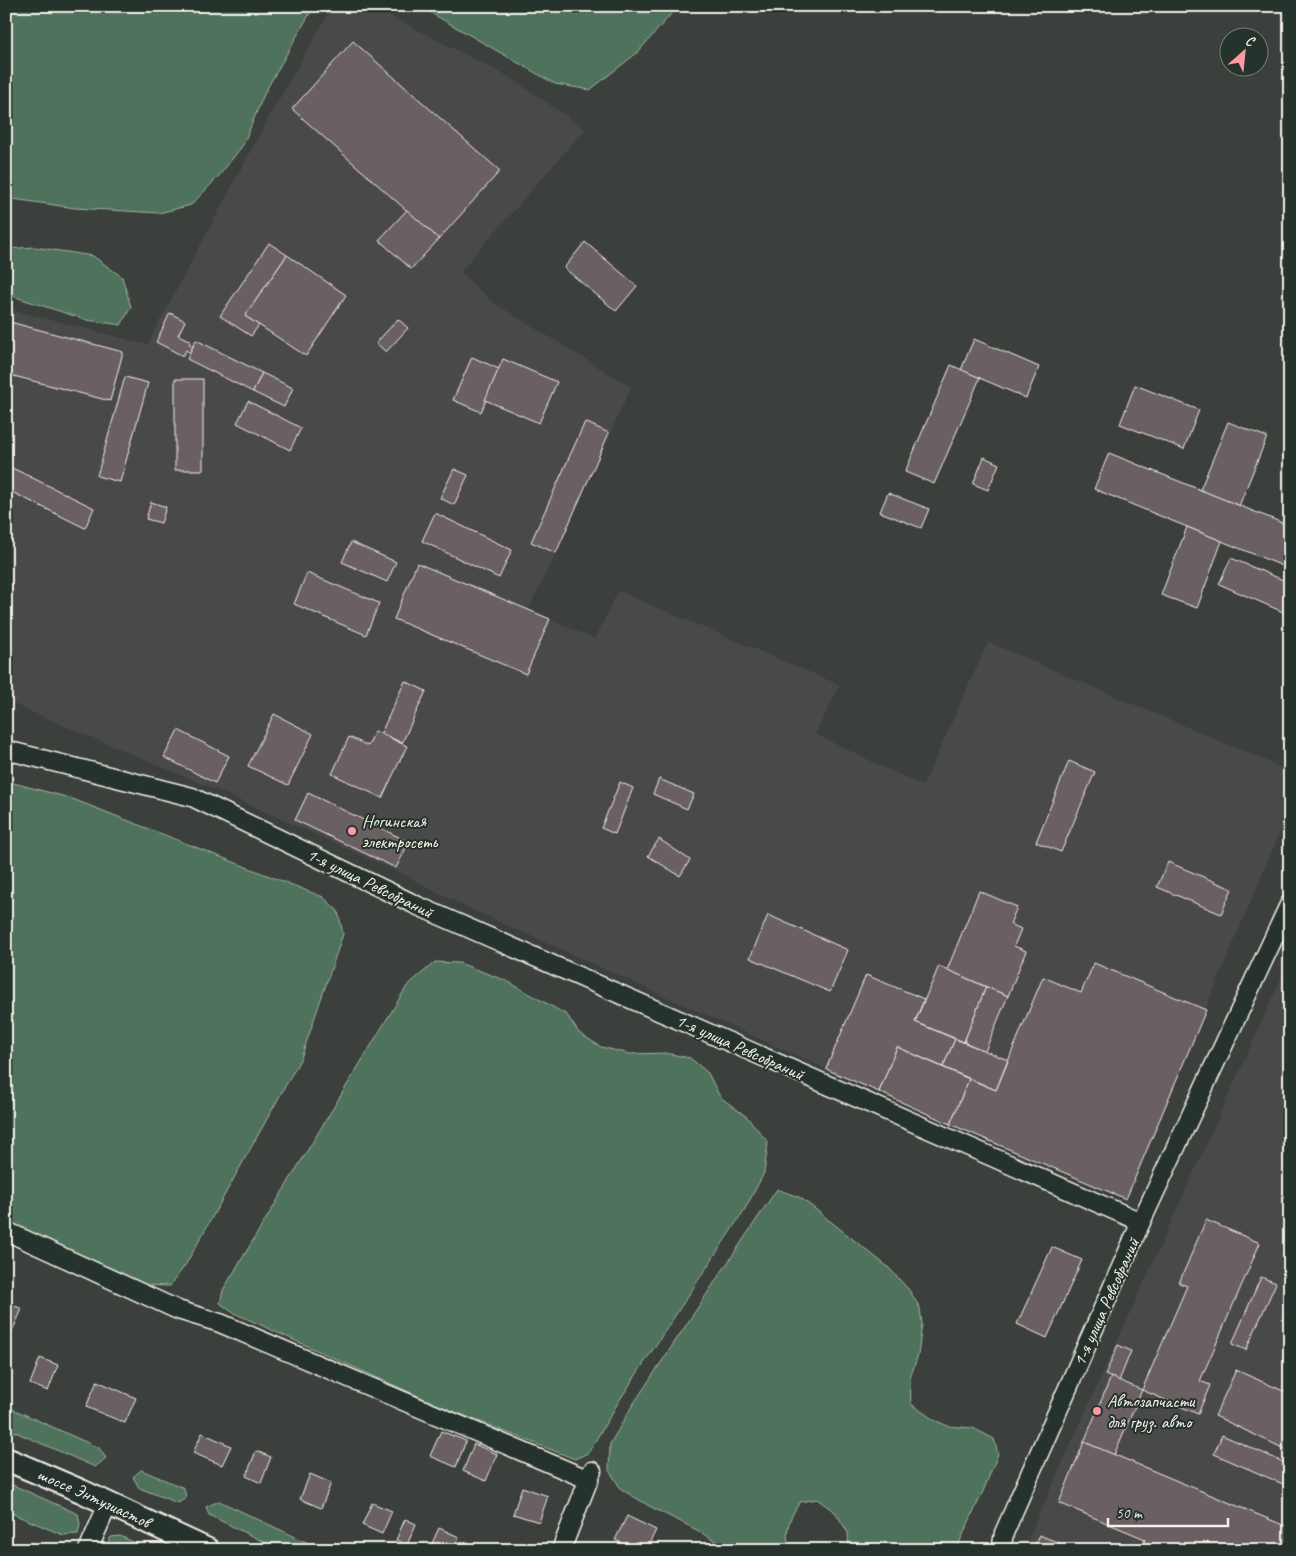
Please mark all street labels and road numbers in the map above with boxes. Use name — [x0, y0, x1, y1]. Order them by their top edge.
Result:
street label: 1-я улица Ревсобраний — [303, 843, 438, 924]
street label: 1-я улица Ревсобраний — [673, 1009, 809, 1086]
street label: 1-я улица Ревсобраний — [1068, 1233, 1145, 1369]
street label: шоссе Энтузиастов — [34, 1463, 157, 1534]

